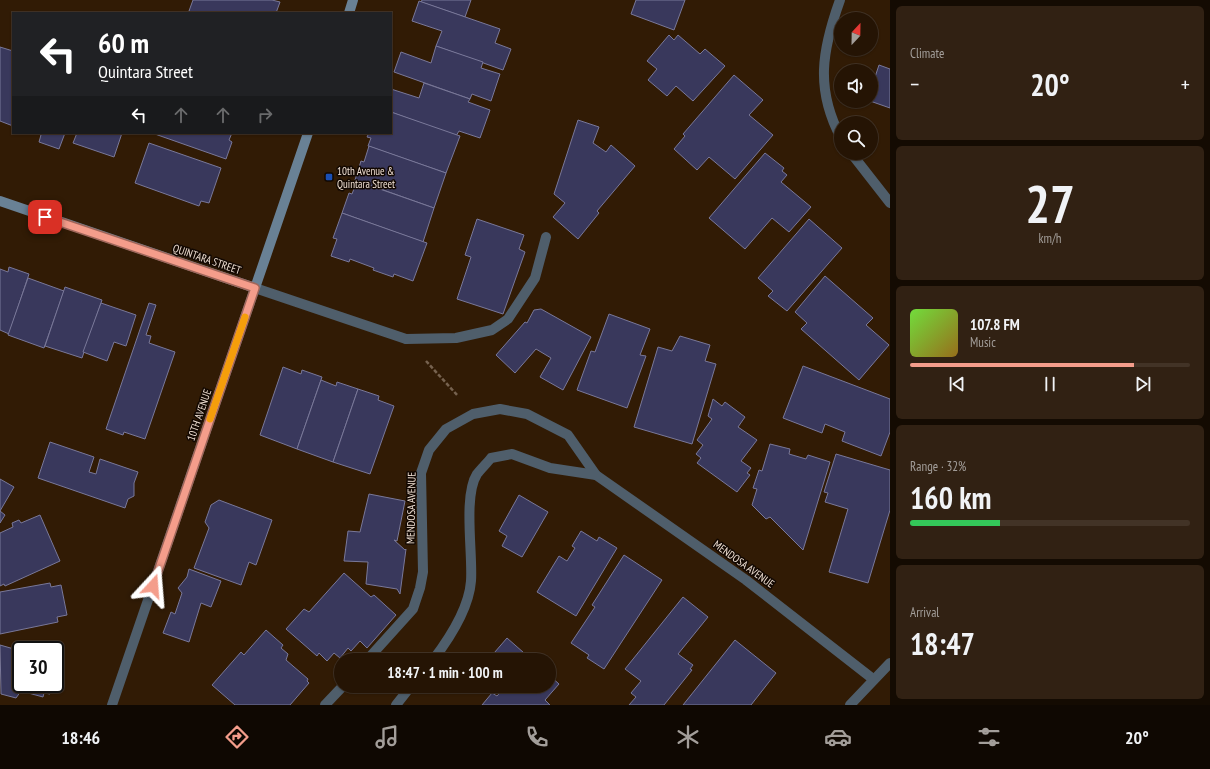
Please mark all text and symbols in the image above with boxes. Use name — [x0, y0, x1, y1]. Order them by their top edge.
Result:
north arrow — [834, 12, 878, 56]
map controls — [834, 12, 878, 160]
text: 60 m — [98, 24, 149, 61]
icon: left — [32, 28, 84, 80]
text: Climate — [910, 45, 944, 62]
text: Quintara Street — [98, 60, 193, 83]
button: sound — [834, 64, 878, 108]
text: 20° — [1030, 65, 1070, 104]
text: − — [910, 70, 919, 98]
text: + — [1181, 70, 1190, 98]
icon: left — [128, 104, 150, 126]
icon: ahead — [170, 104, 192, 126]
icon: ahead — [212, 104, 234, 126]
icon: right — [254, 104, 276, 126]
button: search — [834, 116, 878, 160]
place label: 10th Avenue & Quintara Street — [337, 164, 395, 191]
text: 27 — [1025, 170, 1075, 237]
marker: 10th Avenue & Quintara Street — [324, 172, 334, 182]
pin — [28, 200, 62, 234]
icon: arrive — [34, 206, 56, 228]
text: km/h — [1038, 230, 1062, 247]
street label: QUINTARA STREET — [171, 241, 243, 277]
text: 107.8 FM — [970, 315, 1020, 334]
text: Music — [970, 334, 996, 351]
icon: previous — [946, 373, 968, 395]
icon: pause — [1039, 373, 1061, 395]
icon: next — [1132, 373, 1154, 395]
street label: 10TH AVENUE — [184, 387, 214, 443]
text: Range · 32% — [910, 458, 966, 475]
street label: MENDOSA AVENUE — [403, 472, 419, 544]
text: 160 km — [910, 478, 991, 517]
street label: MENDOSA AVENUE — [711, 537, 777, 591]
position arrow — [132, 565, 174, 607]
text: Arrival — [910, 604, 939, 621]
text: 18:47 — [910, 624, 975, 663]
speed limit sign: 30 — [12, 641, 64, 693]
text: 18:47 · 1 min · 100 m — [387, 663, 503, 682]
icon: directions — [223, 723, 251, 751]
icon: music — [373, 723, 401, 751]
icon: phone — [523, 723, 551, 751]
icon: climate — [674, 723, 702, 751]
icon: car — [824, 723, 852, 751]
icon: filters — [975, 723, 1003, 751]
text: 18:46 — [61, 726, 100, 749]
text: 20° — [1125, 726, 1149, 749]

